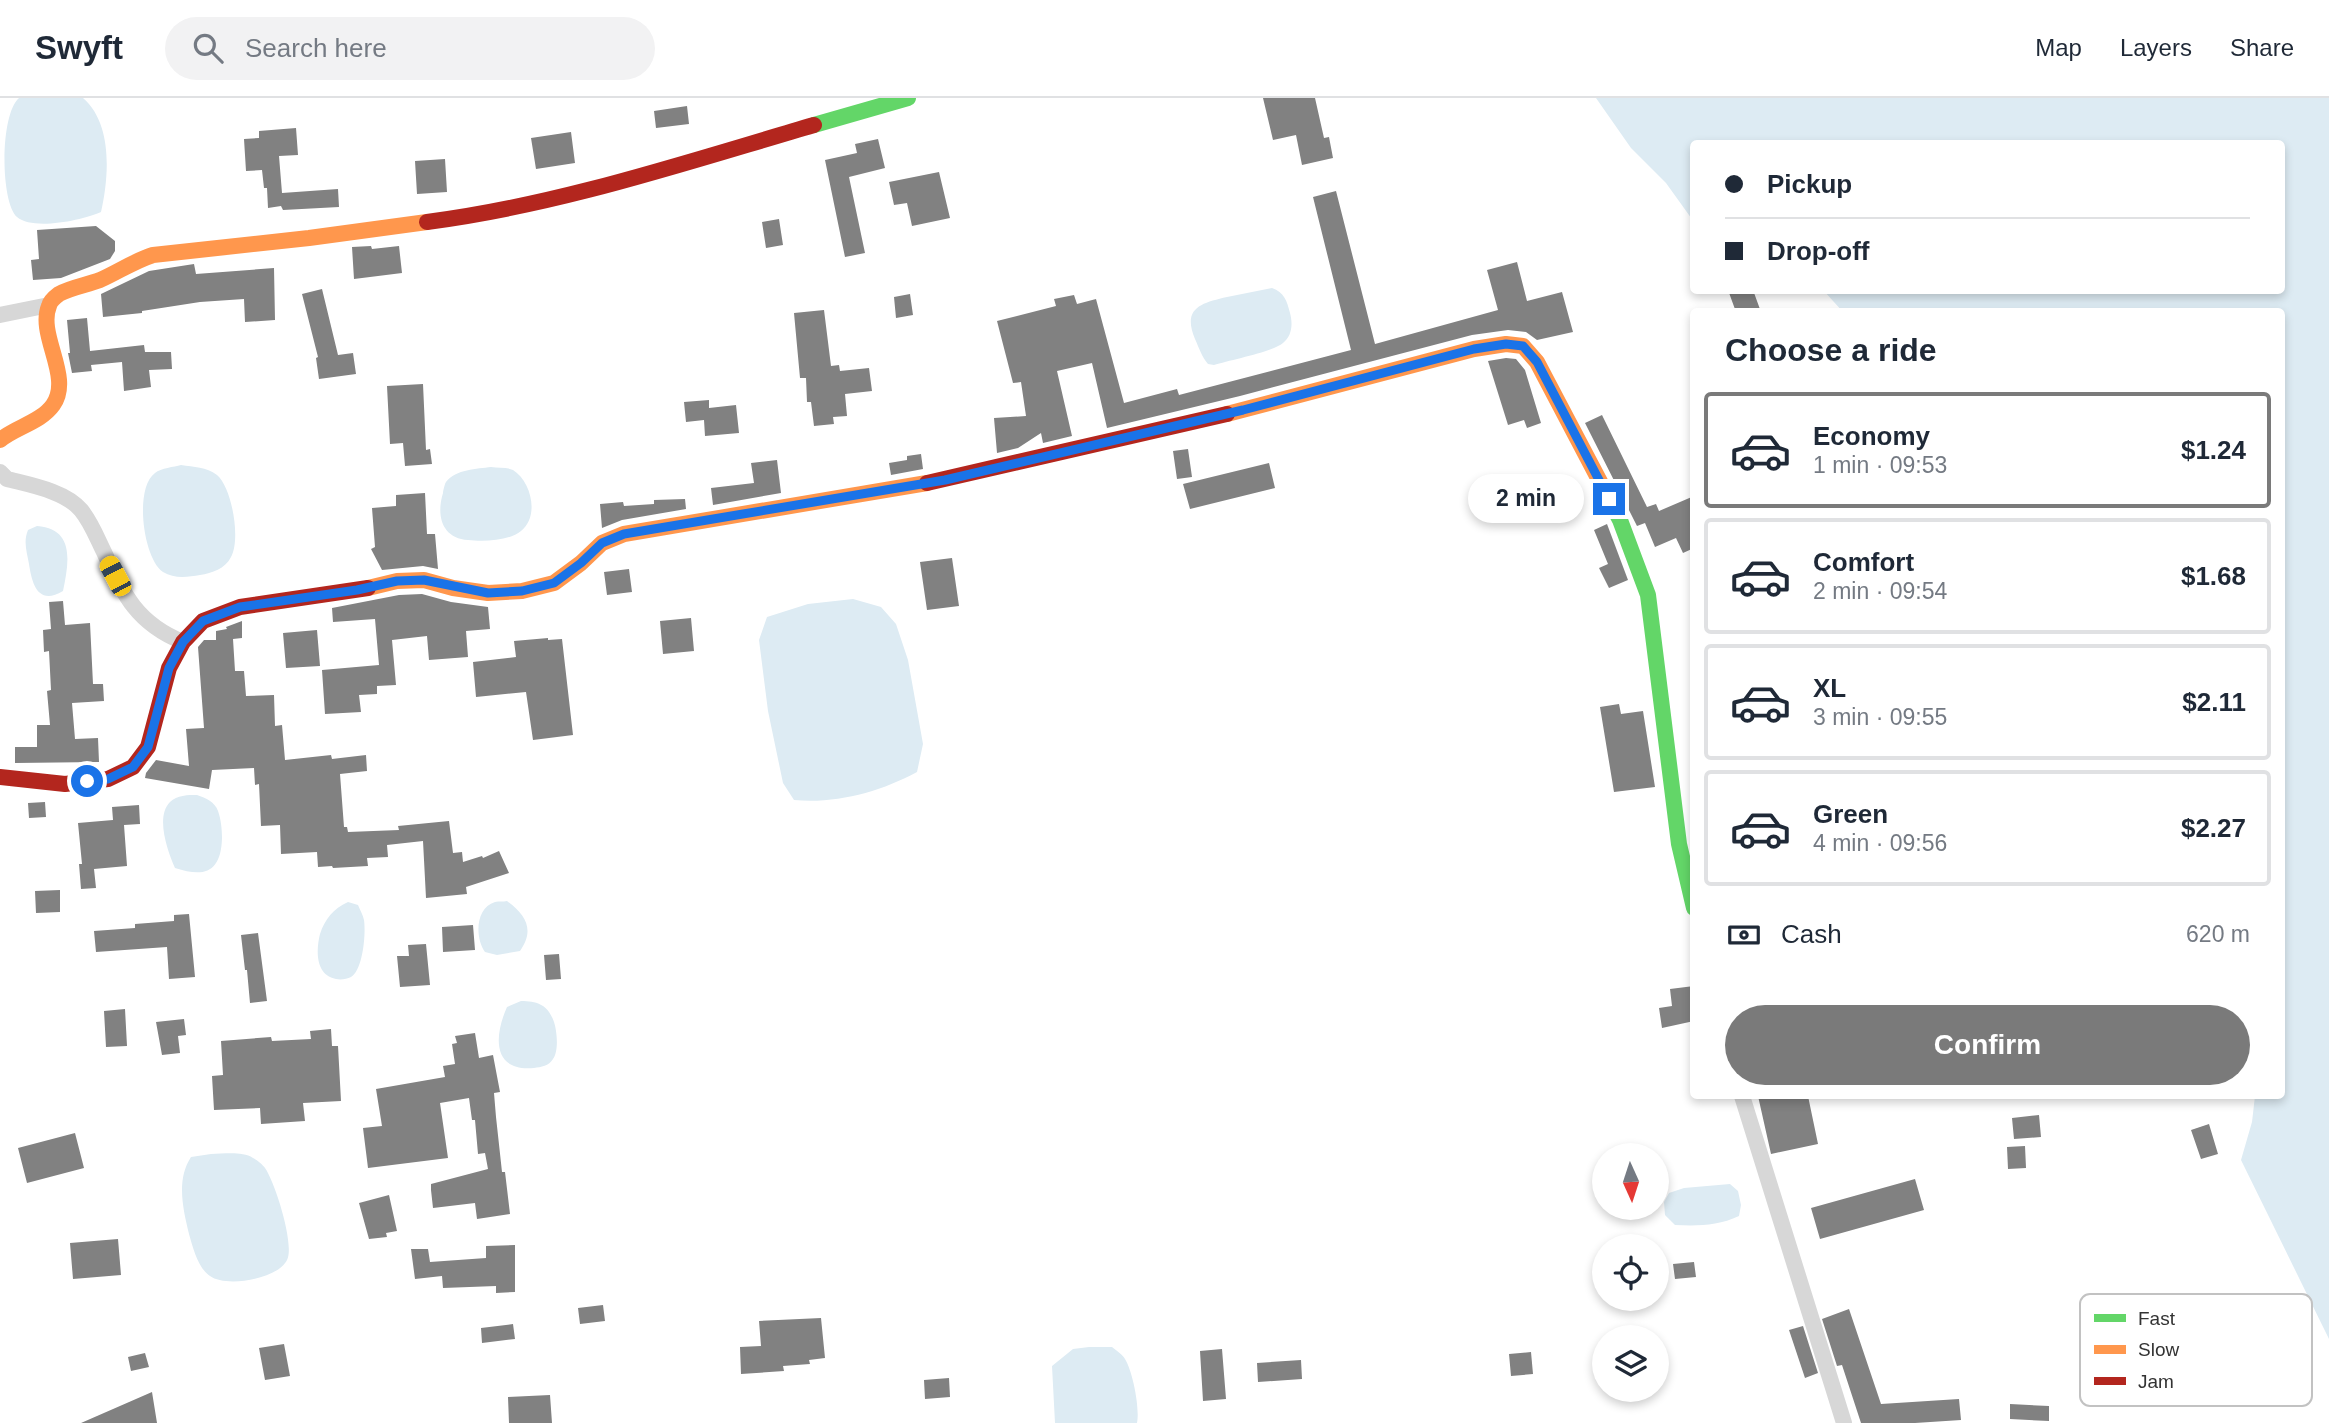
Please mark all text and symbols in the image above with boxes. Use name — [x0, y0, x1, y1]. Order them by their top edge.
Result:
search box — [165, 17, 655, 80]
text: Swyft — [35, 29, 123, 66]
icon: search — [189, 29, 227, 67]
text: Search here — [245, 33, 387, 63]
text: Map — [2035, 34, 2082, 61]
text: Layers — [2120, 34, 2192, 61]
text: Share — [2230, 34, 2294, 61]
text: Pickup — [1767, 169, 1852, 199]
text: Drop-off — [1767, 236, 1870, 266]
text: Choose a ride — [1725, 332, 1937, 368]
icon: car — [1729, 419, 1792, 482]
text: Economy — [1813, 421, 1930, 451]
text: $1.24 — [2181, 435, 2246, 465]
text: 1 min · 09:53 — [1813, 452, 1947, 478]
callout: 2 min — [1469, 474, 1584, 524]
route end — [1593, 483, 1625, 515]
text: 2 min — [1496, 485, 1556, 511]
icon: car — [1729, 545, 1792, 608]
text: Comfort — [1813, 547, 1914, 577]
car — [96, 553, 135, 599]
text: $1.68 — [2181, 561, 2246, 591]
text: 2 min · 09:54 — [1813, 578, 1947, 604]
icon: car — [1729, 671, 1792, 734]
text: XL — [1813, 673, 1846, 703]
text: $2.11 — [2182, 687, 2246, 717]
text: 3 min · 09:55 — [1813, 704, 1947, 730]
route start — [71, 765, 103, 797]
icon: car — [1729, 797, 1792, 860]
text: Green — [1813, 799, 1888, 829]
text: $2.27 — [2181, 813, 2246, 843]
text: 4 min · 09:56 — [1813, 830, 1947, 856]
icon: cash — [1725, 916, 1763, 954]
text: Cash — [1781, 919, 1842, 949]
text: 620 m — [2186, 921, 2250, 947]
button: Confirm — [1725, 1005, 2250, 1085]
north arrow — [1592, 1143, 1670, 1220]
map controls — [1592, 1143, 1669, 1402]
button: locate — [1592, 1234, 1669, 1311]
legend — [2080, 1294, 2312, 1406]
text: Fast — [2138, 1308, 2176, 1329]
button: layers — [1592, 1325, 1669, 1402]
text: Slow — [2138, 1339, 2179, 1360]
text: Jam — [2138, 1371, 2174, 1392]

